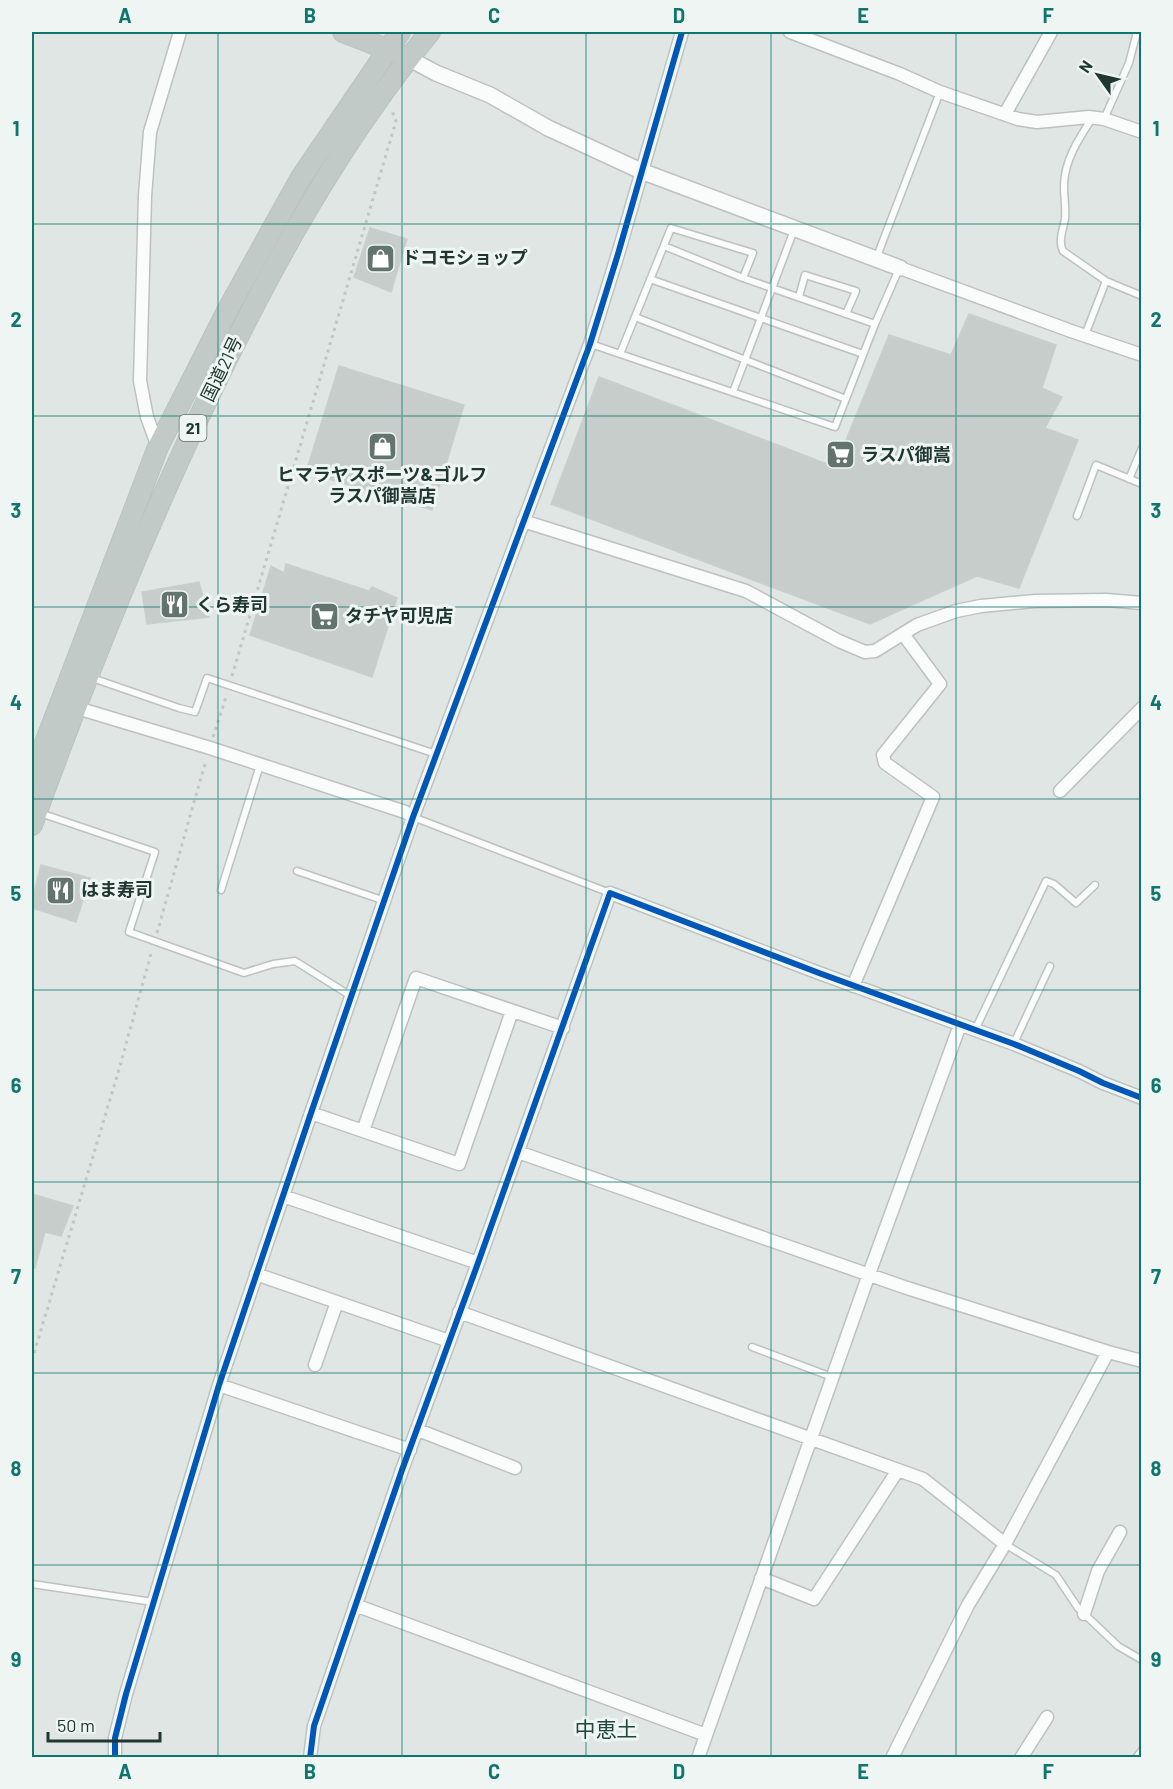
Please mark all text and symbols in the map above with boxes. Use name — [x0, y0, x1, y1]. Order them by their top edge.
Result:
text: A — [118, 3, 132, 27]
text: B — [304, 3, 316, 27]
text: C — [488, 3, 500, 27]
text: D — [673, 3, 685, 27]
text: E — [857, 3, 869, 27]
text: F — [1042, 3, 1054, 27]
north arrow — [1068, 45, 1128, 105]
text: N — [1074, 57, 1096, 76]
text: 1 — [12, 116, 20, 140]
text: 1 — [1152, 116, 1160, 140]
shop icon: ドコモショップ — [365, 242, 397, 274]
place label: ドコモショップ — [402, 246, 528, 268]
text: 2 — [10, 307, 22, 331]
text: 2 — [1150, 307, 1162, 331]
street label: 国道21号 — [196, 332, 246, 405]
road number: 21 — [180, 415, 206, 441]
shop icon: ヒマラヤスポーツ&ゴルフ ラスパ御嵩店 — [366, 430, 398, 462]
supermarket icon: ラスパ御嵩 — [824, 439, 856, 471]
place label: ラスパ御嵩 — [861, 443, 951, 465]
place label: ヒマラヤスポーツ&ゴルフ ラスパ御嵩店 — [277, 463, 487, 506]
text: 3 — [11, 498, 21, 522]
text: 3 — [1151, 498, 1161, 522]
restaurant icon: くら寿司 — [159, 589, 191, 621]
place label: くら寿司 — [196, 593, 268, 615]
supermarket icon: タチヤ可児店 — [308, 600, 340, 632]
place label: タチヤ可児店 — [345, 604, 453, 626]
text: 4 — [10, 690, 22, 714]
text: 4 — [1150, 690, 1162, 714]
restaurant icon: はま寿司 — [44, 874, 76, 906]
place label: はま寿司 — [81, 878, 153, 900]
text: 5 — [11, 881, 22, 905]
text: 5 — [1151, 881, 1162, 905]
text: 6 — [11, 1073, 22, 1097]
text: 6 — [1151, 1073, 1162, 1097]
text: 7 — [11, 1264, 21, 1288]
text: 7 — [1151, 1264, 1161, 1288]
text: 8 — [11, 1456, 22, 1480]
text: 8 — [1151, 1456, 1162, 1480]
text: 9 — [11, 1647, 21, 1671]
text: 9 — [1151, 1647, 1161, 1671]
scale bar — [48, 1705, 160, 1743]
text: 50 m — [57, 1714, 95, 1736]
district label: 中恵土 — [575, 1716, 638, 1741]
text: A — [118, 1759, 132, 1783]
text: B — [304, 1759, 316, 1783]
text: C — [488, 1759, 500, 1783]
text: D — [673, 1759, 685, 1783]
text: E — [857, 1759, 869, 1783]
text: F — [1042, 1759, 1054, 1783]

